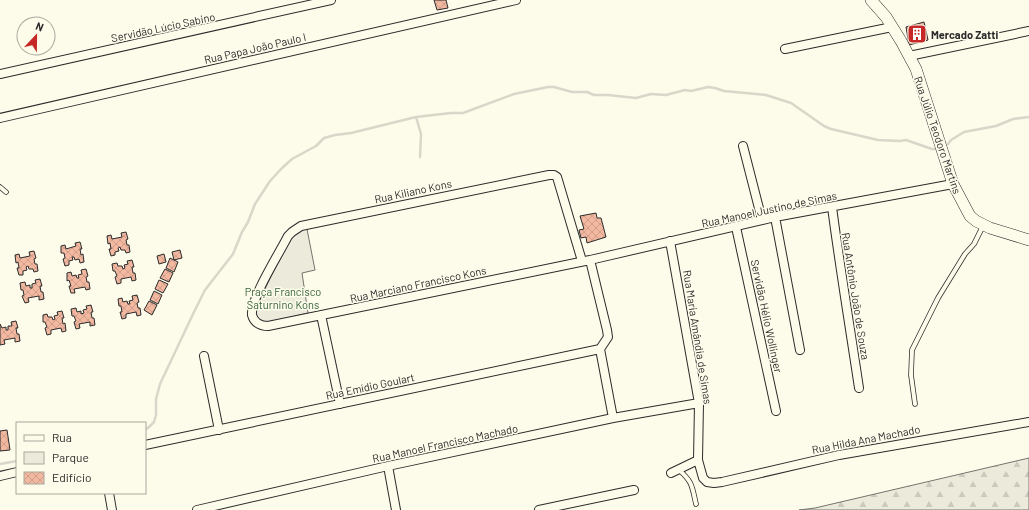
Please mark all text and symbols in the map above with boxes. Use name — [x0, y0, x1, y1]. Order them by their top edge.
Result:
street label: Servidão Lúcio Sabino — [110, 10, 216, 44]
north arrow — [16, 16, 56, 56]
text: N — [34, 19, 46, 34]
building icon: Mercado Zatti — [906, 23, 928, 45]
place label: Mercado Zatti — [931, 28, 998, 41]
street label: Rua Papa João Paulo I — [203, 30, 307, 66]
street label: Rua Júlio Teodoro Martins — [912, 75, 964, 195]
street label: Rua Kiliano Kons — [373, 176, 453, 206]
street label: Rua Manoel Justino de Simas — [700, 188, 838, 230]
street label: Rua Antônio João de Souza — [840, 231, 872, 361]
street label: Servidão Hélio Wollinger — [749, 258, 785, 374]
street label: Rua Marciano Francisco Kons — [349, 263, 487, 305]
street label: Rua Maria Amândia de Simas — [681, 269, 715, 405]
park label: Praça Francisco Saturnino Kons — [245, 285, 321, 311]
street label: Rua Emídio Goulart — [324, 370, 416, 402]
street label: Rua Manoel Francisco Machado — [371, 421, 519, 465]
legend — [16, 422, 146, 494]
street label: Rua Hilda Ana Machado — [811, 422, 921, 456]
text: Rua — [52, 430, 72, 444]
text: Parque — [52, 450, 89, 464]
text: Edifício — [52, 470, 92, 484]

